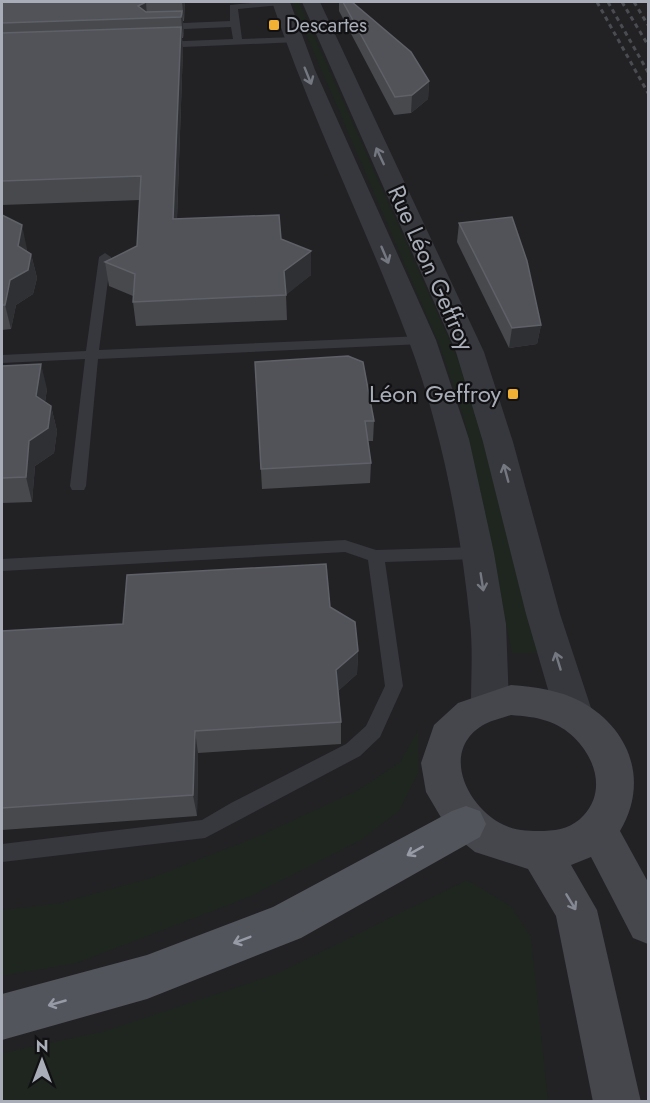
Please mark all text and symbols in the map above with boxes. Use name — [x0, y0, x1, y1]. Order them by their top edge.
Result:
place label: Descartes — [286, 11, 367, 40]
marker: Descartes — [267, 18, 281, 32]
one-way arrow — [303, 67, 314, 85]
one-way arrow — [374, 147, 386, 165]
street label: Rue Léon Geffroy — [379, 180, 484, 356]
one-way arrow — [380, 246, 391, 264]
place label: Léon Geffroy — [369, 376, 501, 411]
marker: Léon Geffroy — [506, 387, 520, 401]
one-way arrow — [500, 464, 511, 483]
one-way arrow — [476, 572, 487, 591]
one-way arrow — [552, 652, 563, 671]
one-way arrow — [407, 845, 424, 857]
one-way arrow — [565, 893, 577, 910]
one-way arrow — [233, 936, 252, 947]
one-way arrow — [48, 998, 67, 1009]
north arrow — [12, 1031, 72, 1091]
text: N — [36, 1035, 48, 1058]

